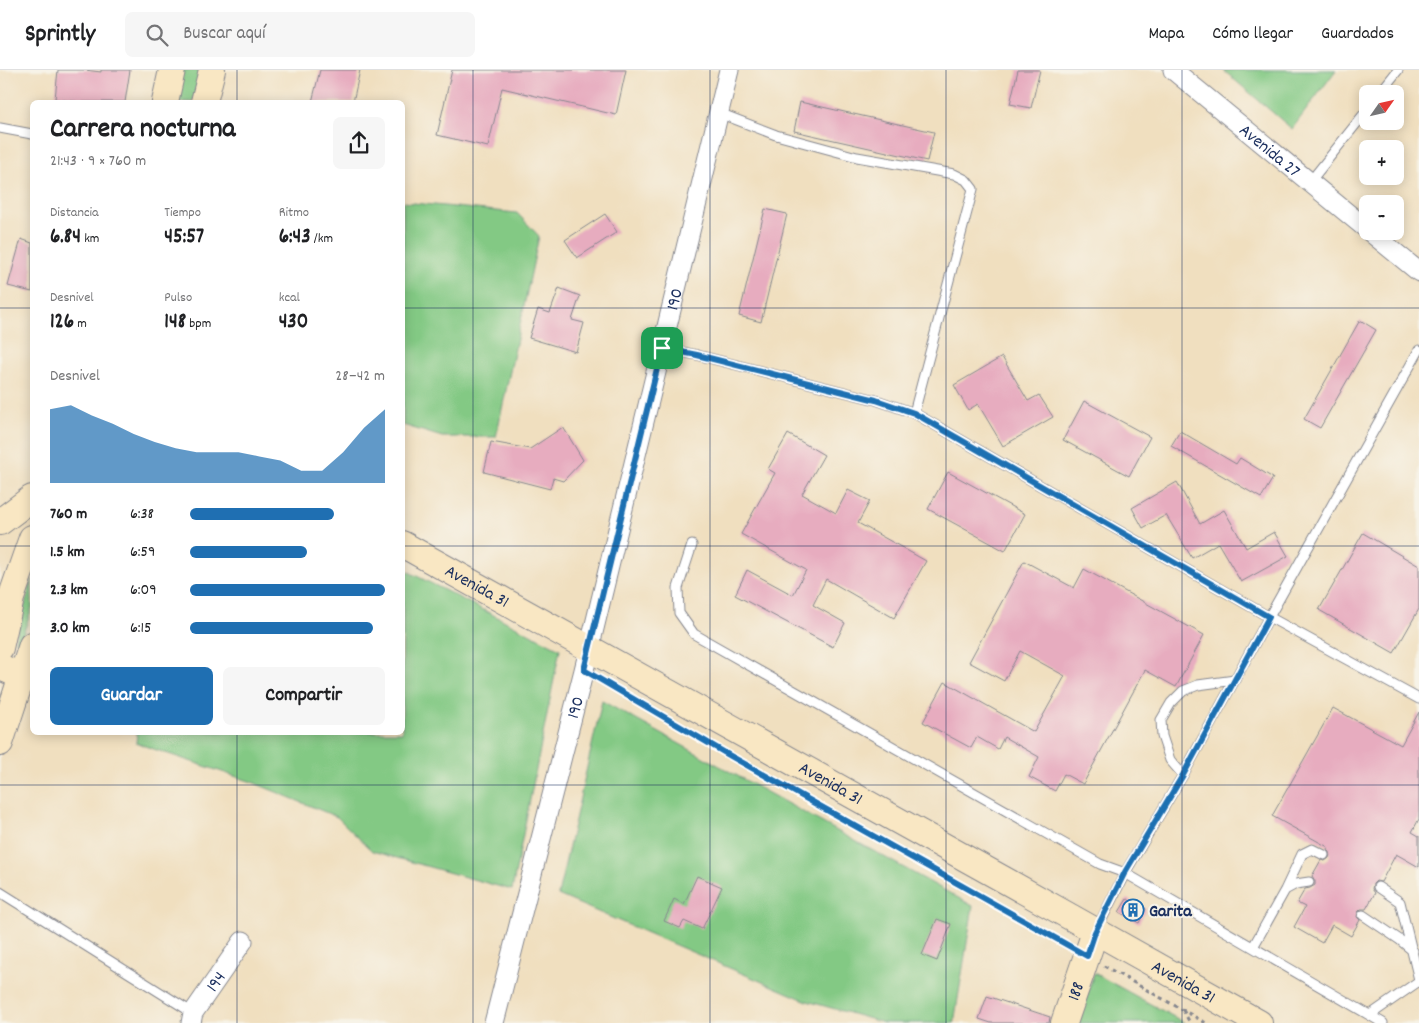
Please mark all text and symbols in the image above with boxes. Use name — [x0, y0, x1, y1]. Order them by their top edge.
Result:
search box — [125, 12, 475, 57]
text: Sprintly — [25, 18, 95, 52]
icon: search — [143, 21, 171, 49]
text: Buscar aquí — [183, 21, 266, 48]
text: Mapa — [1148, 22, 1184, 47]
text: Cómo llegar — [1212, 22, 1293, 47]
text: Guardados — [1321, 22, 1394, 47]
north arrow — [1359, 85, 1404, 130]
map controls — [1359, 85, 1404, 240]
text: Carrera nocturna — [50, 111, 236, 151]
button: share — [333, 117, 385, 169]
street label: Avenida 27 — [1233, 119, 1305, 185]
button: + — [1359, 140, 1404, 185]
text: 21:43 · 9 × 760 m — [50, 150, 146, 173]
button: − — [1359, 195, 1404, 240]
text: Distancia — [50, 203, 99, 223]
text: Tiempo — [164, 203, 201, 223]
text: Ritmo — [279, 203, 309, 223]
text: 6.84 — [50, 223, 81, 253]
text: 45:57 — [164, 223, 204, 253]
text: 6:43 — [279, 223, 310, 253]
text: km — [81, 229, 100, 249]
text: /km — [310, 229, 333, 249]
street label: 190 — [661, 286, 691, 313]
text: Desnivel — [50, 288, 94, 308]
text: Pulso — [164, 288, 192, 308]
text: kcal — [279, 288, 300, 308]
text: 126 — [50, 308, 74, 338]
text: 148 — [164, 308, 186, 338]
text: 430 — [279, 308, 308, 338]
text: m — [74, 314, 87, 334]
text: bpm — [186, 314, 211, 334]
pin — [641, 327, 683, 369]
icon: arrive — [648, 334, 676, 362]
text: Desnivel — [50, 365, 100, 388]
text: 28–42 m — [335, 365, 385, 388]
text: 760 m — [50, 503, 87, 526]
text: 6:38 — [130, 503, 154, 526]
text: 1.5 km — [50, 541, 85, 564]
text: 6:59 — [130, 541, 155, 564]
street label: Avenida 31 — [440, 560, 513, 615]
text: 2.3 km — [50, 579, 88, 602]
text: 6:09 — [130, 579, 157, 602]
text: 3.0 km — [50, 617, 90, 640]
text: 6:15 — [130, 617, 151, 640]
button: Guardar — [50, 667, 213, 725]
button: Compartir — [223, 667, 385, 725]
street label: 190 — [562, 694, 592, 721]
street label: Avenida 31 — [793, 757, 867, 813]
building icon: Garita — [1121, 898, 1145, 922]
place label: Garita — [1149, 900, 1192, 925]
street label: Avenida 31 — [1146, 955, 1219, 1011]
street label: 194 — [201, 967, 233, 998]
street label: 188 — [1063, 979, 1092, 1004]

